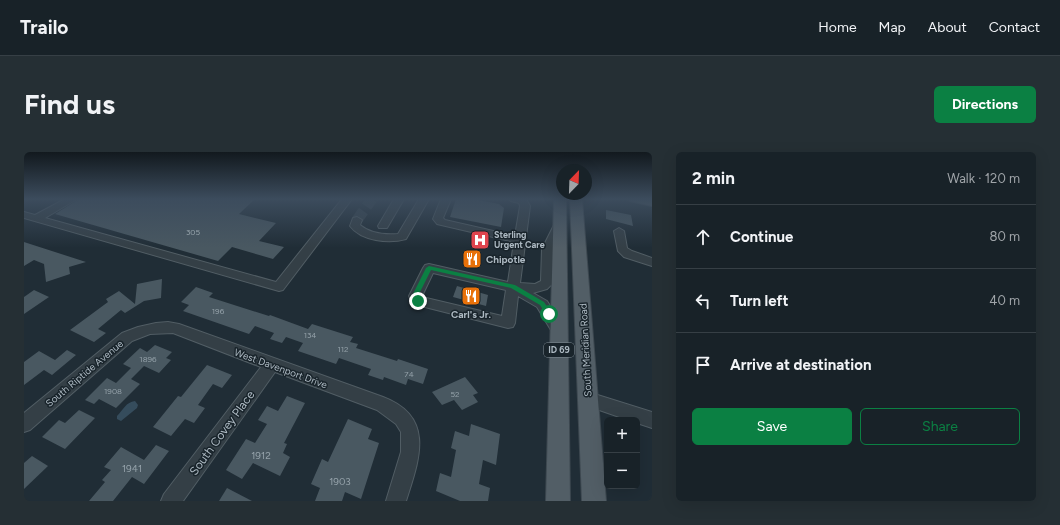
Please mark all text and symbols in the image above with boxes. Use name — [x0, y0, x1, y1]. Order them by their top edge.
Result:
text: Trailo — [20, 16, 68, 39]
text: Home — [818, 19, 857, 36]
text: Map — [879, 19, 906, 36]
text: About — [928, 19, 967, 36]
text: Contact — [989, 19, 1040, 36]
button: Directions — [934, 86, 1036, 123]
text: Find us — [24, 87, 115, 121]
north arrow — [556, 164, 592, 200]
text: 2 min — [692, 168, 735, 188]
text: Walk · 120 m — [947, 171, 1020, 186]
icon: ahead — [692, 226, 714, 248]
house number: 305 — [186, 227, 200, 237]
text: Continue — [730, 228, 793, 246]
hospital icon: Sterling Urgent Care — [469, 229, 491, 251]
place label: Sterling Urgent Care — [494, 229, 545, 250]
text: 80 m — [989, 229, 1020, 244]
restaurant icon: Chipotle — [461, 248, 483, 270]
place label: Chipotle — [486, 253, 526, 266]
restaurant icon: Carl's Jr. — [460, 285, 482, 307]
icon: left — [692, 290, 714, 312]
route end — [409, 292, 427, 310]
text: Turn left — [730, 292, 788, 310]
text: 40 m — [989, 293, 1020, 308]
street label: South Meridian Road — [577, 303, 594, 397]
route start — [540, 305, 558, 323]
house number: 196 — [212, 306, 225, 316]
place label: Carl's Jr. — [451, 308, 492, 321]
house number: 134 — [304, 330, 316, 340]
street label: South Riptide Avenue — [43, 337, 126, 410]
road number: ID 69 — [544, 343, 574, 357]
house number: 112 — [337, 344, 349, 354]
street label: West Davenport Drive — [233, 346, 330, 392]
house number: 1896 — [139, 354, 157, 364]
icon: arrive — [692, 354, 714, 376]
text: Arrive at destination — [730, 356, 871, 374]
house number: 74 — [404, 369, 414, 379]
house number: 1908 — [104, 386, 122, 396]
street label: South Covey Place — [187, 388, 258, 478]
house number: 52 — [450, 389, 460, 399]
button: Save — [692, 408, 852, 445]
button: Share — [860, 408, 1020, 445]
map controls — [604, 417, 640, 489]
button: + — [604, 417, 640, 453]
house number: 1912 — [251, 449, 271, 462]
button: − — [604, 453, 640, 489]
house number: 1941 — [122, 462, 142, 475]
house number: 1903 — [329, 475, 351, 488]

